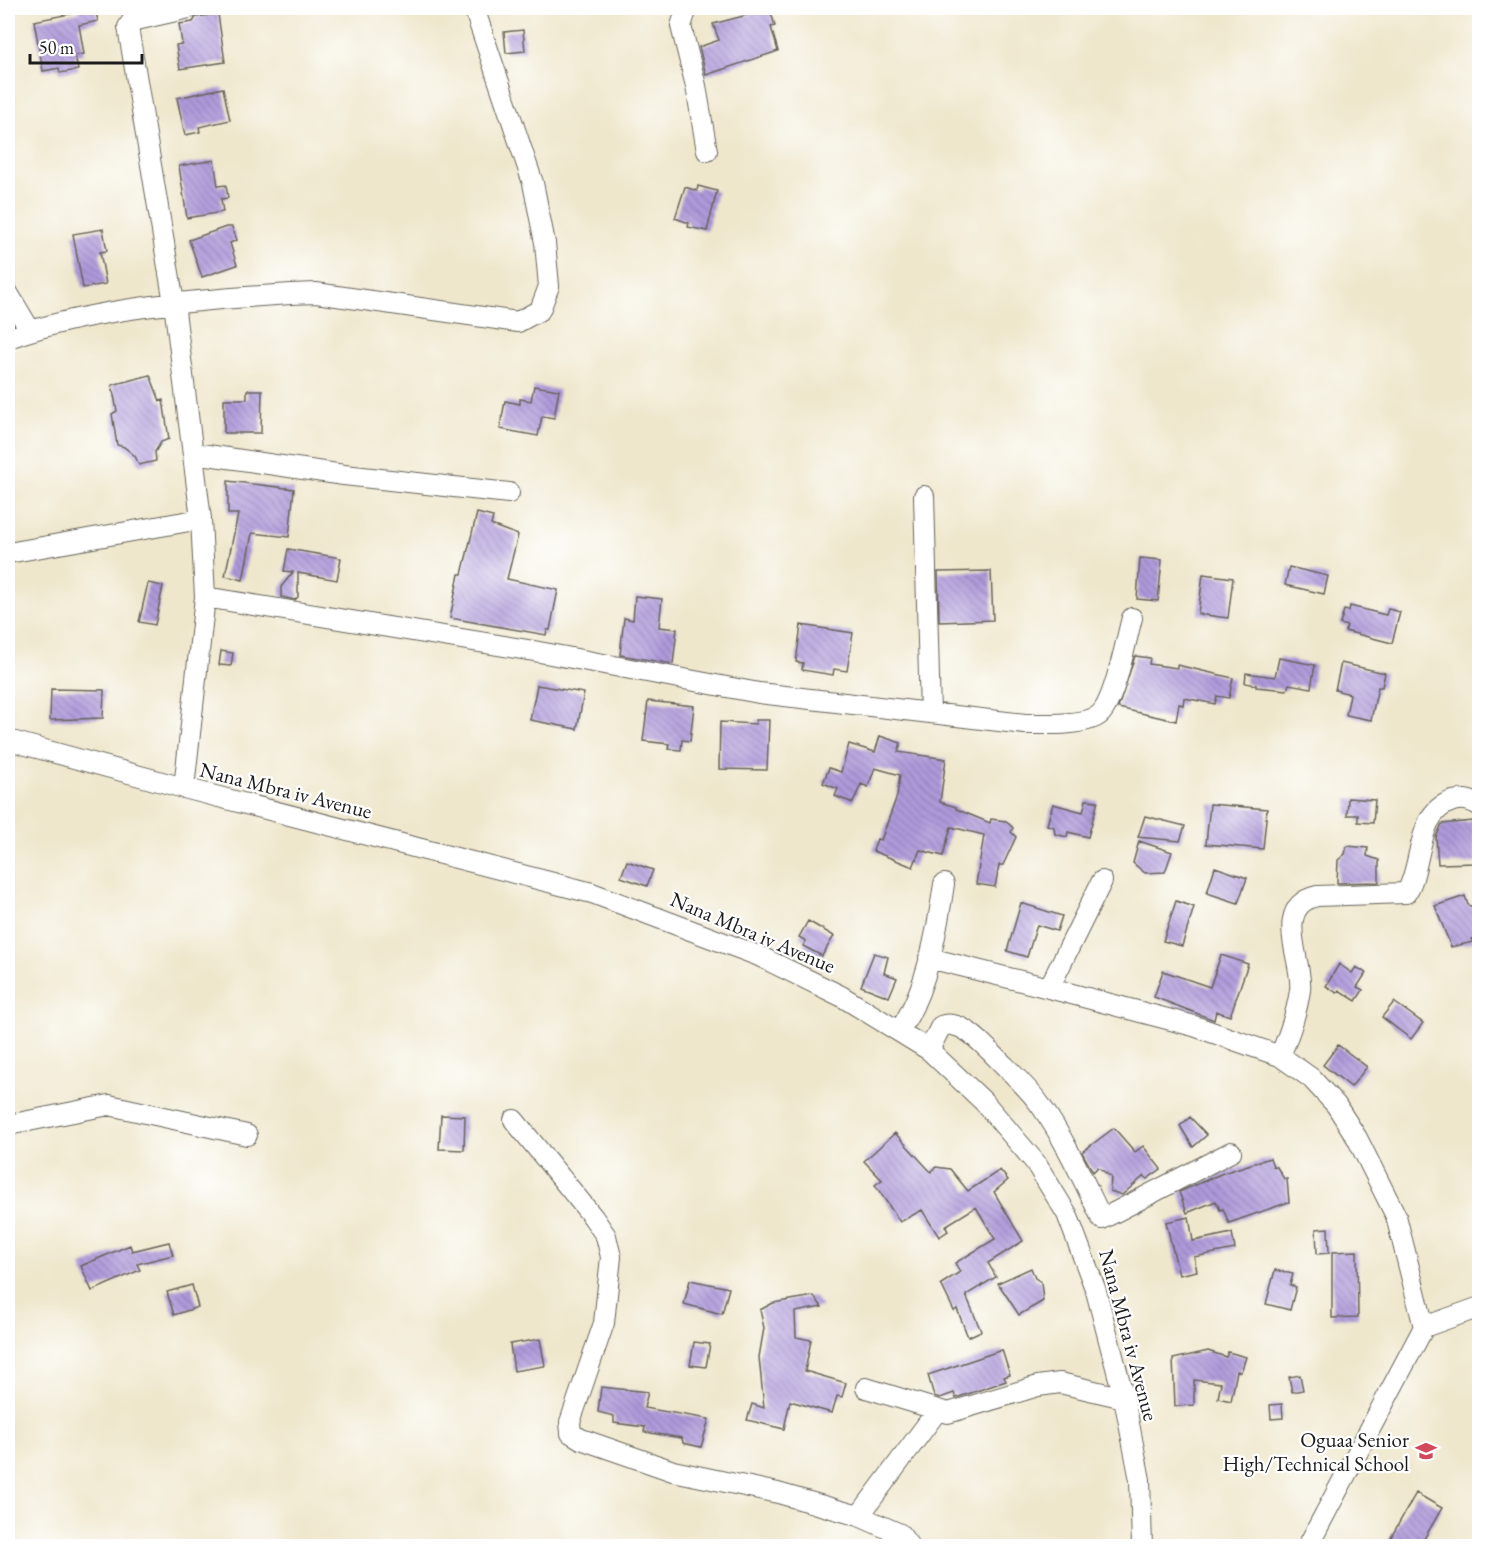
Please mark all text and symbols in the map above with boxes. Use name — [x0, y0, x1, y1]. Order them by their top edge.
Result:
scale bar — [30, 27, 142, 65]
text: 50 m — [39, 36, 74, 59]
street label: Nana Mbra ⅳ Avenue — [197, 756, 375, 824]
street label: Nana Mbra ⅳ Avenue — [666, 885, 840, 979]
street label: Nana Mbra ⅳ Avenue — [1093, 1246, 1165, 1424]
place label: Oguaa Senior High/Technical School — [1223, 1426, 1409, 1477]
school or university icon: Oguaa Senior High/Technical School — [1414, 1439, 1438, 1463]

